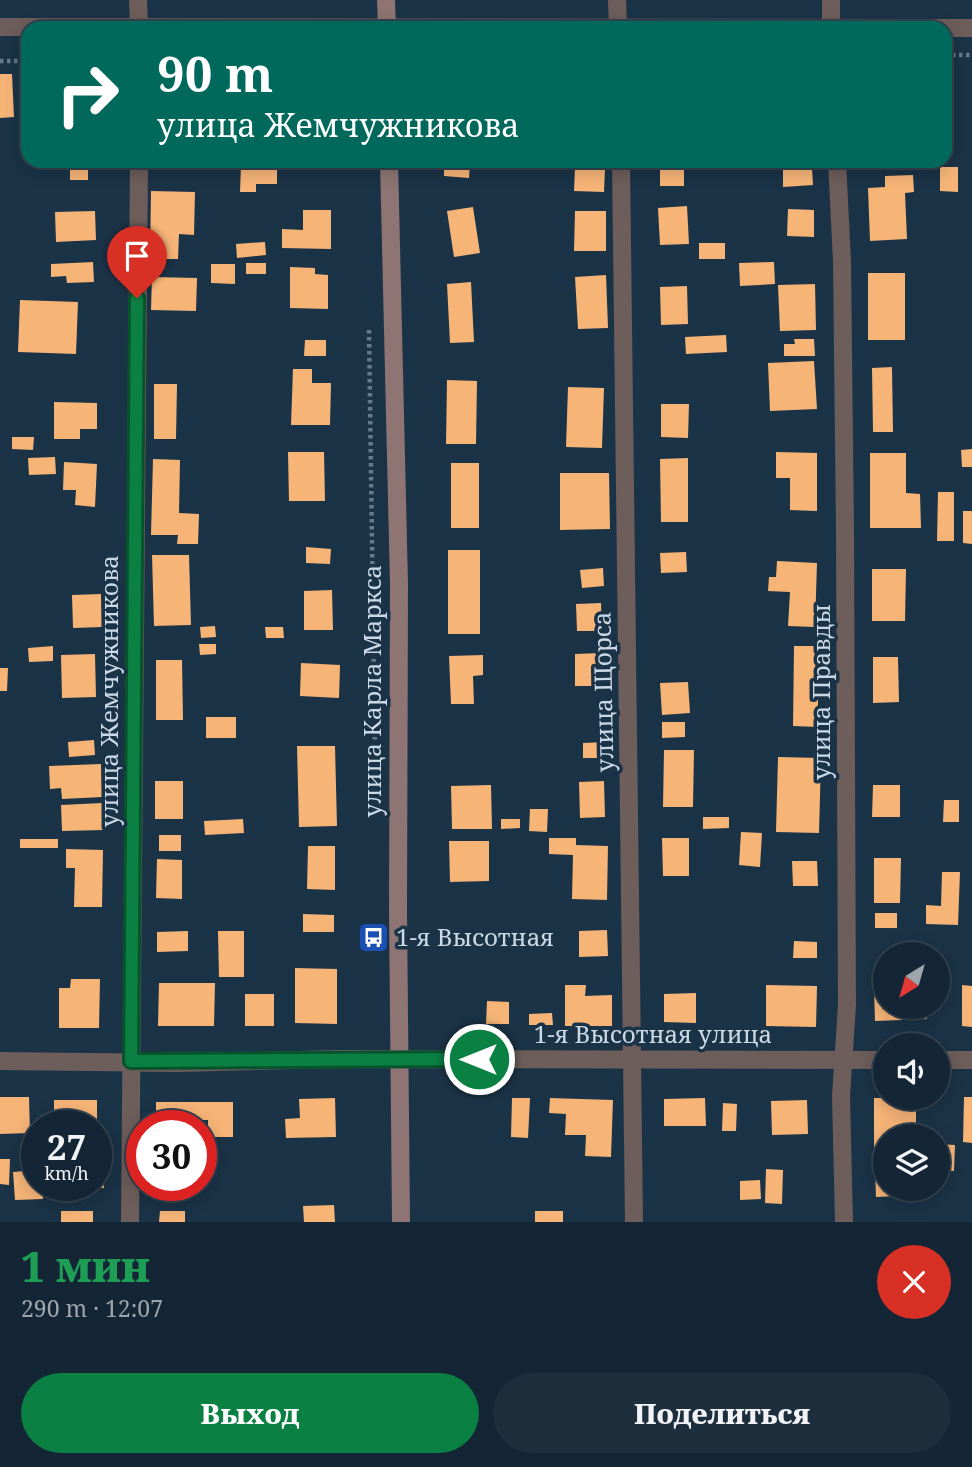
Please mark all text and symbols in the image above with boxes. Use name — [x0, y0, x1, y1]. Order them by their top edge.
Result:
text: 90 m — [157, 40, 273, 106]
icon: right — [42, 49, 133, 140]
text: улица Жемчужникова — [157, 103, 520, 146]
pin — [107, 226, 167, 298]
icon: arrive — [118, 237, 156, 275]
street label: улица Жемчужникова — [92, 555, 125, 827]
street label: улица Карла Маркса — [355, 565, 388, 817]
street label: улица Правды — [804, 604, 837, 780]
street label: улица Щорса — [585, 611, 620, 773]
place label: 1-я Высотная — [396, 920, 554, 953]
bus stop icon: 1-я Высотная — [356, 921, 390, 955]
north arrow — [873, 942, 950, 1018]
map controls — [873, 942, 950, 1201]
street label: 1-я Высотная улица — [534, 1017, 772, 1050]
position arrow — [442, 1022, 516, 1096]
button: sound — [873, 1033, 950, 1110]
speed limit sign: 30 — [126, 1110, 217, 1201]
text: 27 — [47, 1123, 86, 1170]
button: layers — [873, 1124, 950, 1201]
text: km/h — [44, 1161, 89, 1185]
text: 1 мин — [21, 1237, 150, 1294]
button: close — [877, 1245, 951, 1319]
text: 290 m · 12:07 — [21, 1292, 163, 1324]
button: Выход — [21, 1373, 479, 1453]
button: Поделиться — [493, 1373, 951, 1453]

